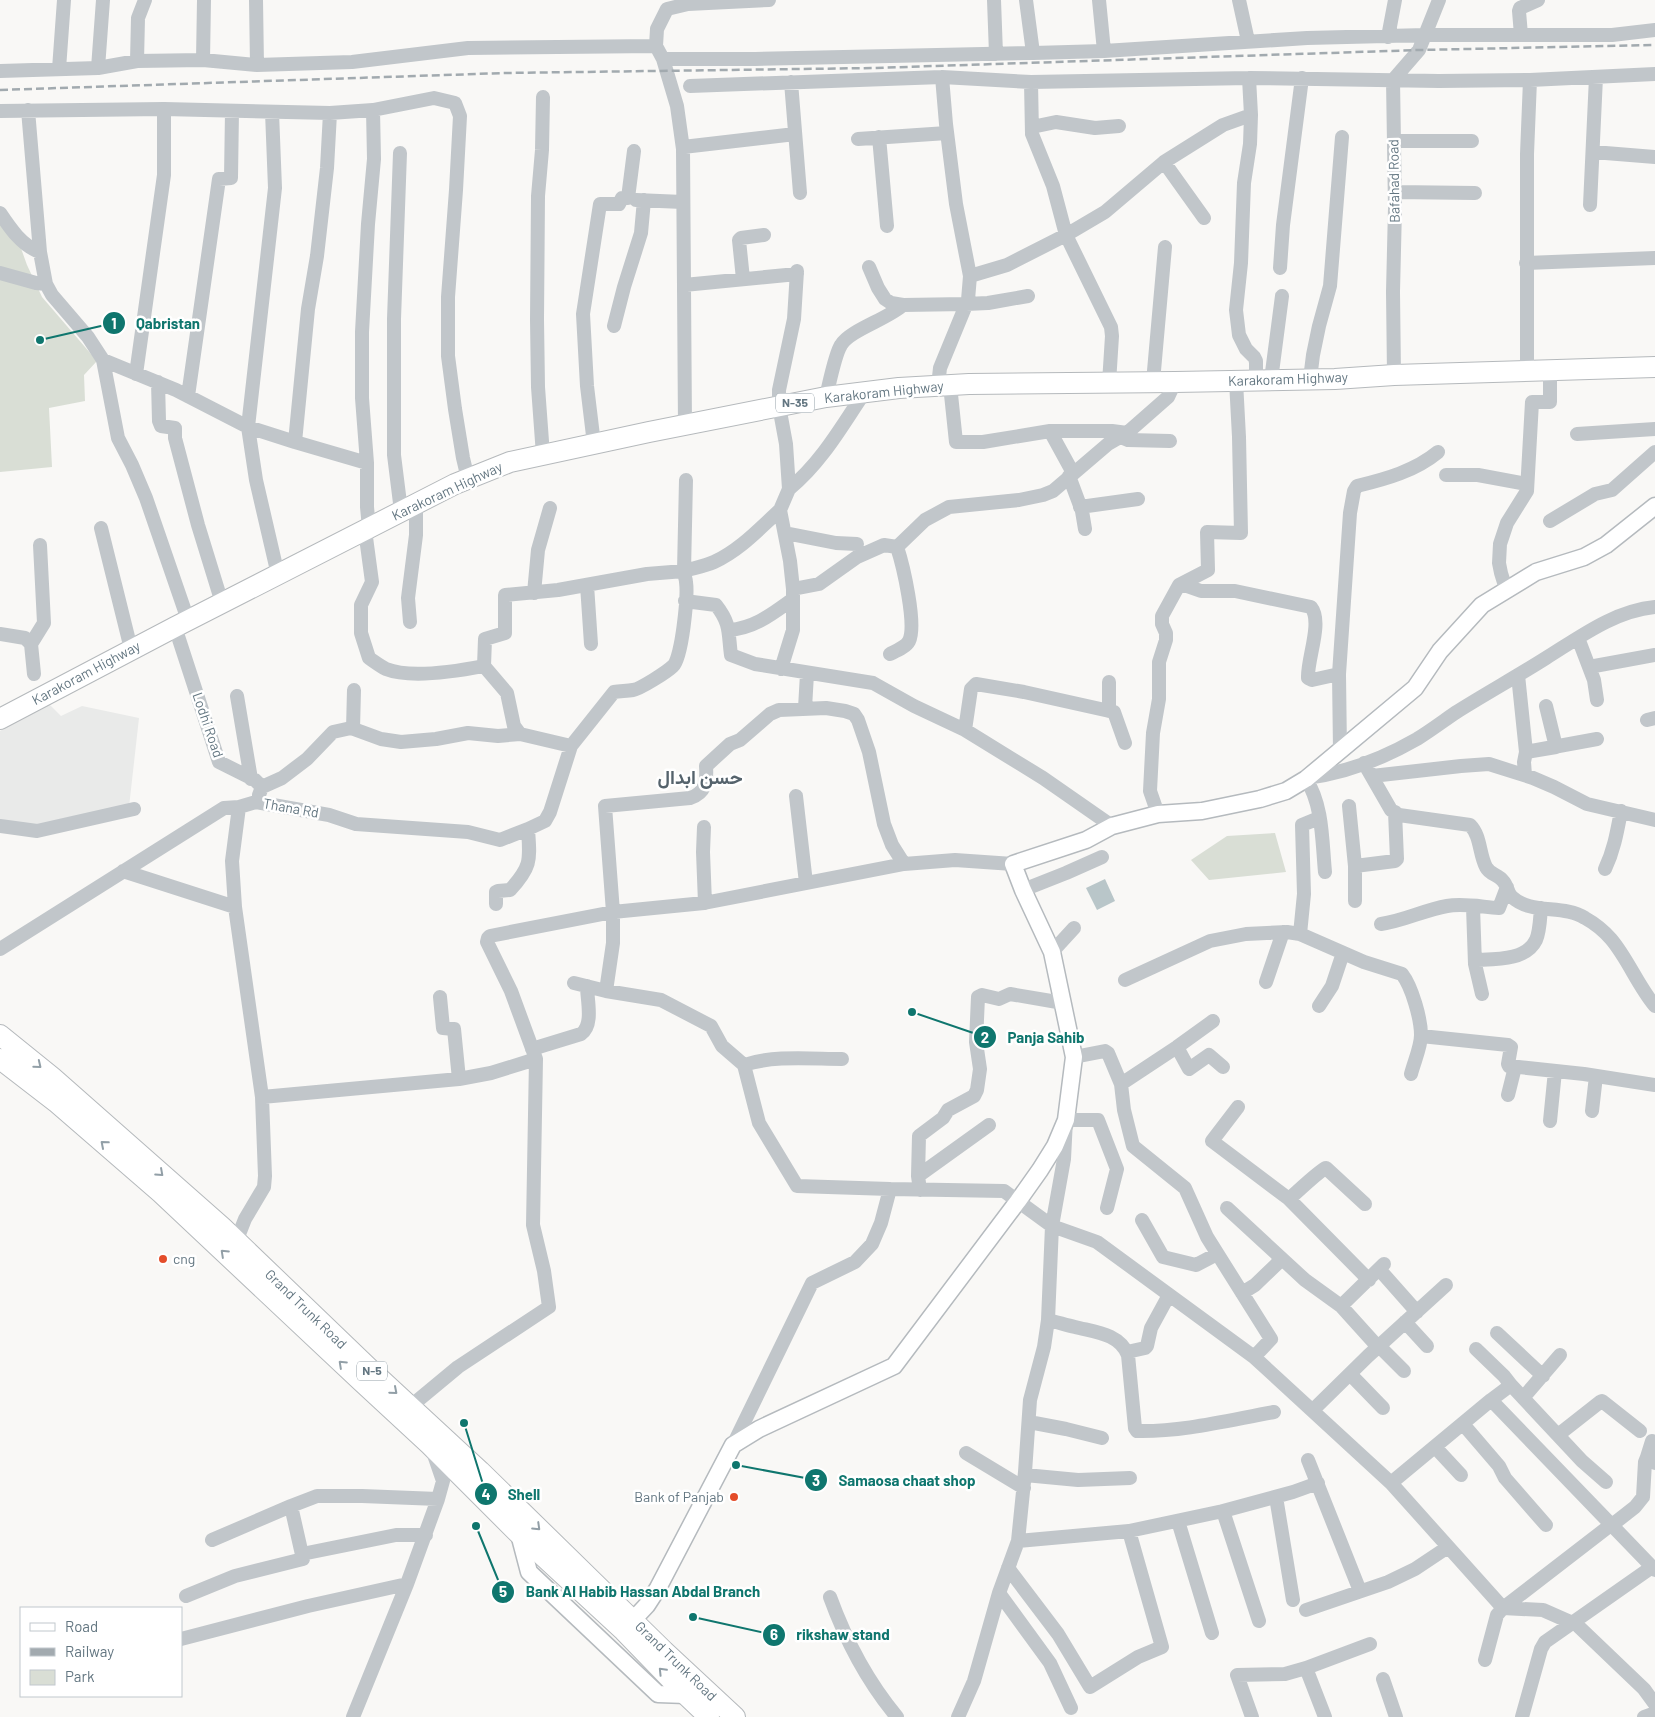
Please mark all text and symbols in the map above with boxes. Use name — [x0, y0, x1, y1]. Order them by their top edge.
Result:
street label: Bafahad Road — [1384, 139, 1403, 223]
callout: Qabristan — [101, 308, 210, 338]
text: 1 — [111, 314, 117, 332]
text: Qabristan — [136, 314, 200, 332]
street label: Karakoram Highway — [1228, 368, 1349, 389]
street label: Karakoram Highway — [823, 377, 945, 406]
road number: N-35 — [776, 393, 814, 412]
street label: Karakoram Highway — [389, 457, 505, 524]
street label: Karakoram Highway — [29, 637, 143, 708]
street label: Lodhi Road — [189, 690, 228, 760]
district label: حسن ابدال — [657, 765, 743, 789]
street label: Thana Rd — [262, 794, 320, 821]
callout: Panja Sahib — [973, 1022, 1094, 1052]
text: 2 — [981, 1028, 989, 1046]
text: Panja Sahib — [1008, 1028, 1084, 1046]
one-way arrow — [32, 1060, 41, 1068]
one-way arrow — [100, 1140, 109, 1149]
one-way arrow — [154, 1167, 163, 1175]
place label: cng — [173, 1250, 195, 1267]
one-way arrow — [221, 1250, 230, 1259]
marker: cng — [157, 1253, 169, 1265]
street label: Grand Trunk Road — [262, 1265, 351, 1352]
one-way arrow — [339, 1361, 348, 1370]
road number: N-5 — [357, 1362, 387, 1380]
one-way arrow — [388, 1385, 397, 1394]
callout: Samaosa chaat shop — [803, 1465, 985, 1495]
text: 3 — [812, 1471, 820, 1489]
text: Samaosa chaat shop — [838, 1471, 976, 1489]
callout: Shell — [473, 1479, 551, 1509]
text: 4 — [481, 1485, 491, 1503]
text: Shell — [508, 1485, 540, 1503]
place label: Bank of Panjab — [634, 1488, 724, 1505]
marker: Bank of Panjab — [728, 1491, 740, 1503]
one-way arrow — [531, 1521, 540, 1530]
callout: Bank Al Habib Hassan Abdal Branch — [490, 1577, 770, 1607]
text: 5 — [499, 1582, 507, 1600]
text: Bank Al Habib Hassan Abdal Branch — [526, 1582, 760, 1600]
legend — [20, 1607, 182, 1697]
text: Road — [65, 1617, 98, 1635]
street label: Grand Trunk Road — [632, 1617, 721, 1704]
callout: rikshaw stand — [762, 1620, 900, 1650]
text: 6 — [770, 1625, 778, 1643]
text: rikshaw stand — [796, 1625, 890, 1643]
text: Railway — [65, 1642, 114, 1660]
text: Park — [65, 1667, 95, 1685]
one-way arrow — [658, 1667, 667, 1676]

